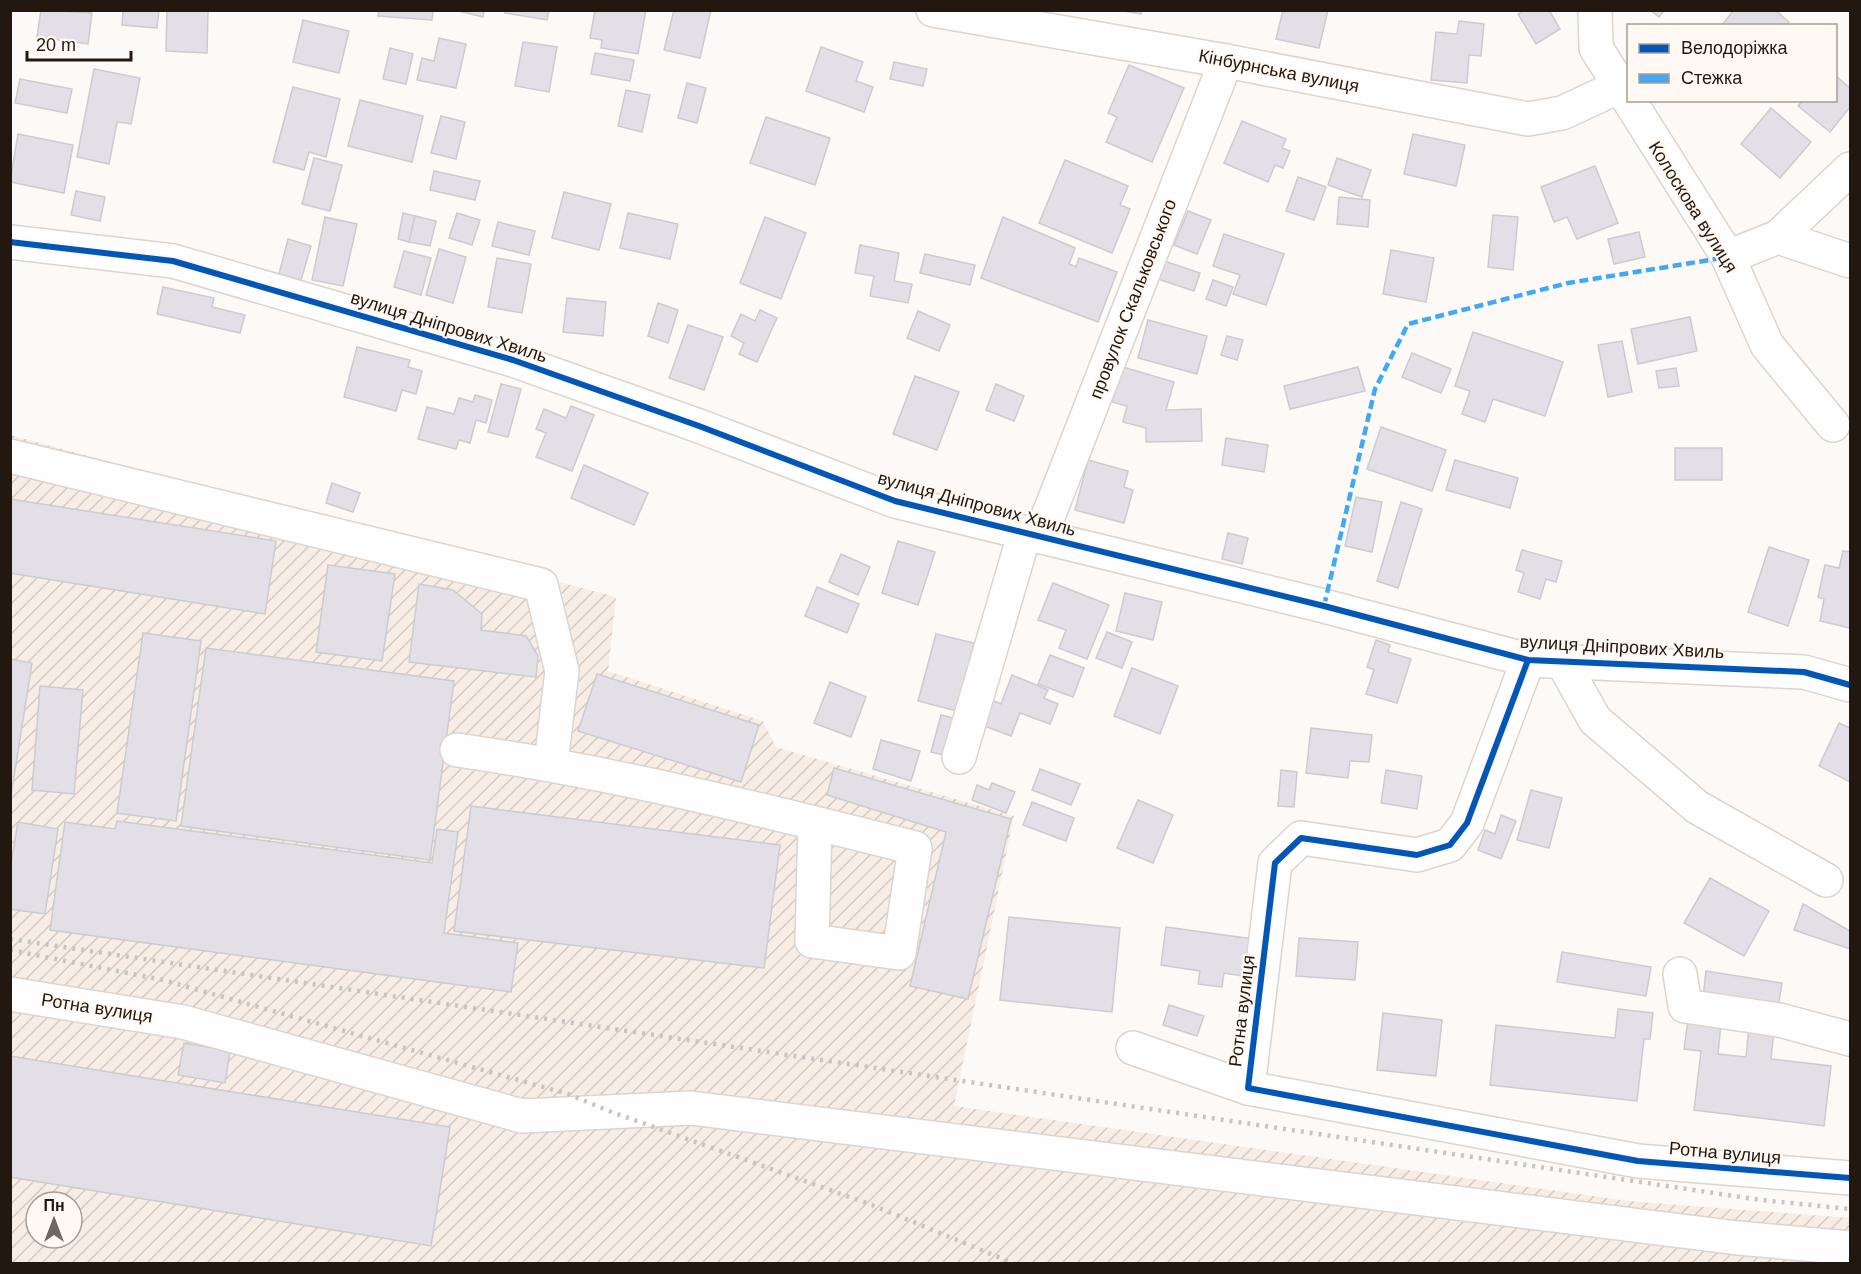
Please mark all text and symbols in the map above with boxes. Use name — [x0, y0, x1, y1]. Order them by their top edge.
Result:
scale bar — [27, 24, 130, 62]
legend — [1627, 24, 1837, 102]
text: 20 m — [36, 35, 76, 55]
text: Велодоріжка — [1681, 38, 1789, 58]
street label: Кінбурнська вулиця — [1197, 46, 1361, 96]
text: Стежка — [1681, 68, 1743, 88]
street label: Колоскова вулиця — [1645, 138, 1741, 276]
street label: провулок Скальковського — [1086, 196, 1180, 402]
street label: вулиця Дніпрових Хвиль — [348, 288, 550, 366]
street label: вулиця Дніпрових Хвиль — [876, 468, 1078, 540]
street label: вулиця Дніпрових Хвиль — [1519, 632, 1725, 662]
street label: Ротна вулиця — [1225, 954, 1259, 1068]
street label: Ротна вулиця — [40, 989, 154, 1027]
street label: Ротна вулиця — [1668, 1138, 1782, 1168]
north arrow — [24, 1190, 84, 1250]
text: Пн — [43, 1197, 65, 1214]

